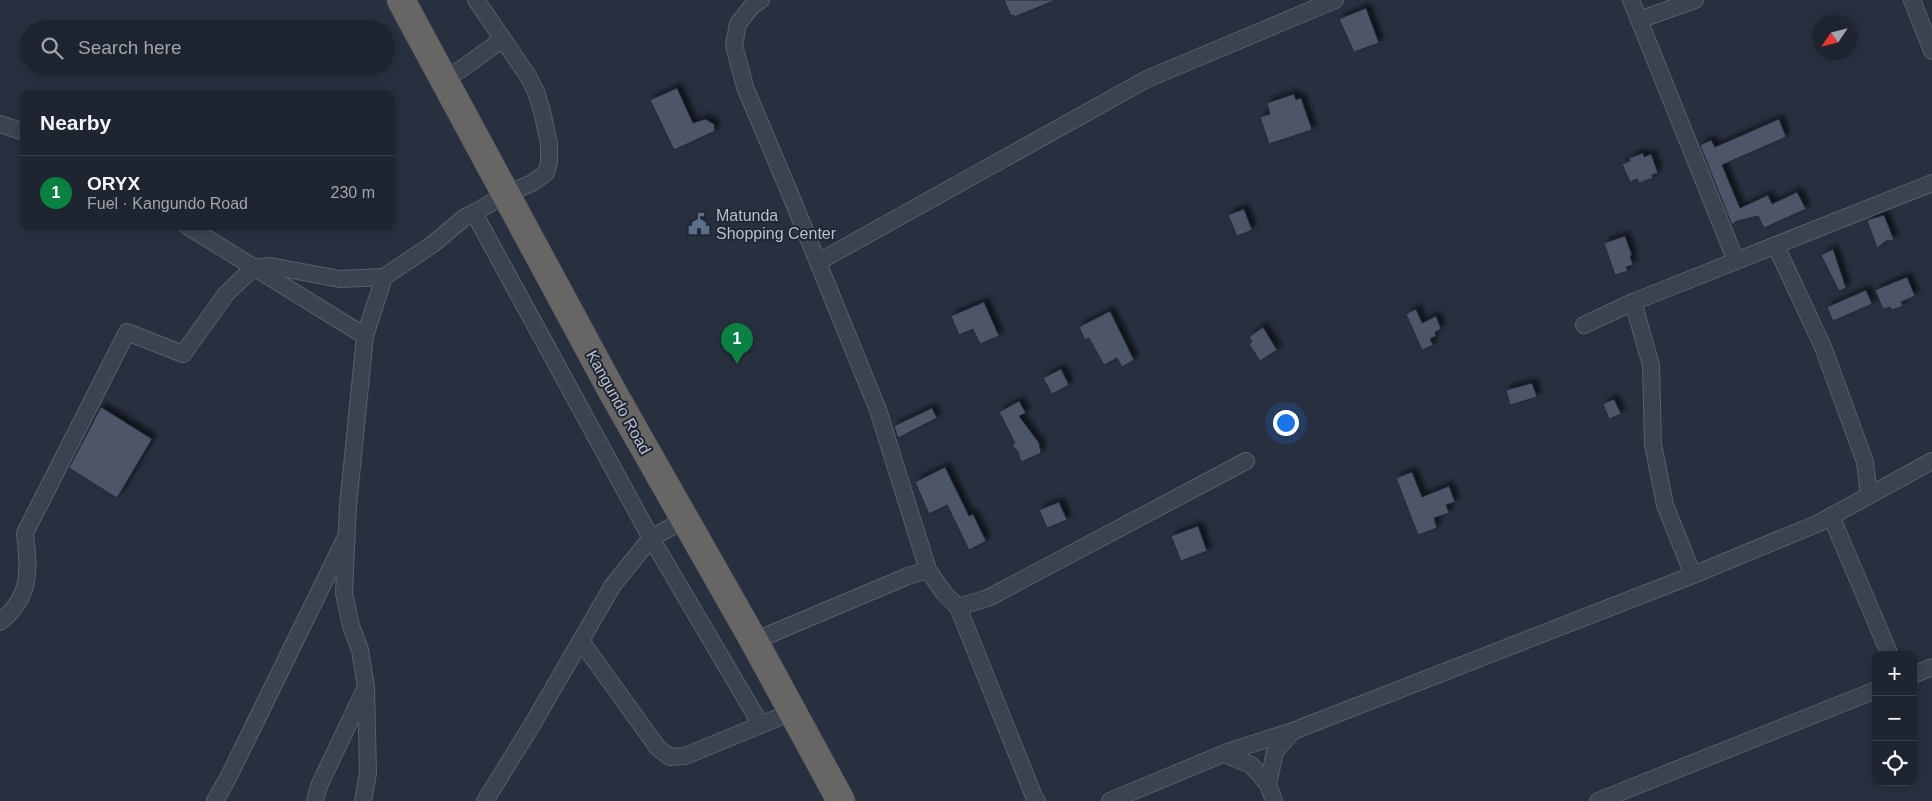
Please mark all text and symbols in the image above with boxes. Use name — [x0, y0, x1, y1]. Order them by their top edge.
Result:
north arrow — [1812, 15, 1857, 60]
search box — [20, 20, 395, 75]
icon: search — [38, 34, 66, 62]
text: Search here — [78, 37, 182, 58]
text: Nearby — [40, 111, 111, 134]
text: ORYX — [87, 173, 140, 194]
text: 1 — [52, 184, 60, 201]
text: 230 m — [331, 184, 375, 201]
text: Fuel · Kangundo Road — [87, 195, 248, 212]
place label: Matunda Shopping Center — [716, 207, 837, 242]
public building icon: Matunda Shopping Center — [686, 211, 712, 237]
pin: 1 — [721, 323, 753, 364]
street label: Kangundo Road — [583, 348, 654, 457]
your location — [1273, 410, 1299, 436]
map controls — [1872, 651, 1917, 786]
button: + — [1872, 651, 1917, 696]
button: − — [1872, 696, 1917, 741]
button: locate — [1872, 741, 1917, 786]

